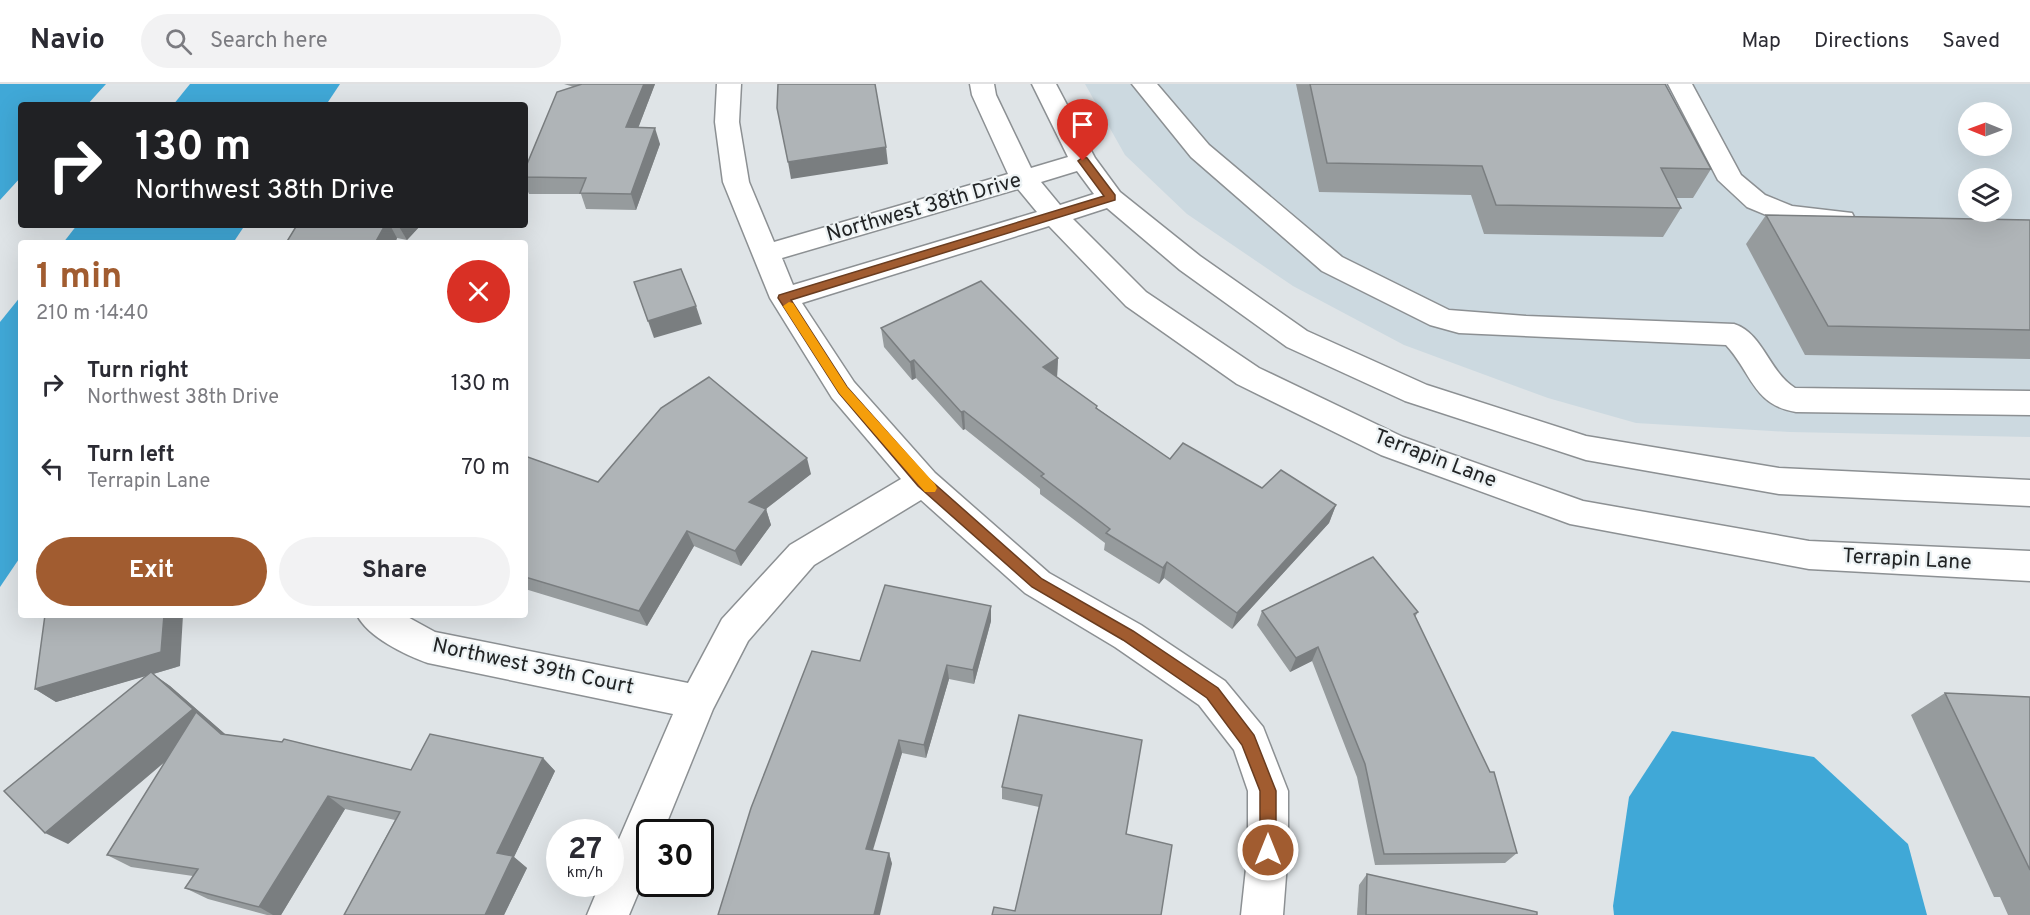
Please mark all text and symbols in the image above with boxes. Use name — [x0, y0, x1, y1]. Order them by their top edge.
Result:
search box — [141, 14, 561, 68]
text: Navio — [30, 23, 105, 59]
icon: search — [162, 25, 195, 58]
text: Search here — [210, 28, 327, 55]
text: Map — [1741, 28, 1781, 55]
text: Directions — [1814, 28, 1909, 55]
text: Saved — [1942, 28, 2000, 55]
pin — [1057, 99, 1108, 161]
north arrow — [1958, 102, 2012, 156]
map controls — [1958, 102, 2012, 222]
icon: arrive — [1066, 108, 1099, 141]
text: 130 m — [135, 122, 251, 175]
icon: right — [36, 126, 114, 204]
street label: Northwest 38th Drive — [823, 167, 1025, 249]
button: layers — [1958, 168, 2012, 222]
text: Northwest 38th Drive — [135, 174, 394, 208]
text: 1 min — [36, 255, 122, 301]
button: close — [447, 260, 510, 323]
text: 210 m · 14:40 — [36, 301, 149, 327]
text: Turn right — [87, 358, 189, 385]
icon: right — [36, 368, 69, 401]
text: 130 m — [451, 371, 510, 398]
text: Northwest 38th Drive — [87, 385, 279, 411]
street label: Terrapin Lane — [1370, 423, 1500, 495]
text: Turn left — [87, 442, 175, 469]
icon: left — [36, 452, 69, 485]
text: 70 m — [461, 455, 510, 482]
text: Terrapin Lane — [87, 469, 210, 495]
button: Exit — [36, 537, 267, 606]
button: Share — [279, 537, 510, 606]
street label: Terrapin Lane — [1842, 543, 1972, 577]
street label: Northwest 39th Court — [430, 632, 636, 702]
position arrow — [1236, 818, 1300, 882]
speed limit sign: 30 — [636, 819, 714, 897]
text: 27 — [568, 832, 602, 869]
text: km/h — [567, 864, 603, 883]

